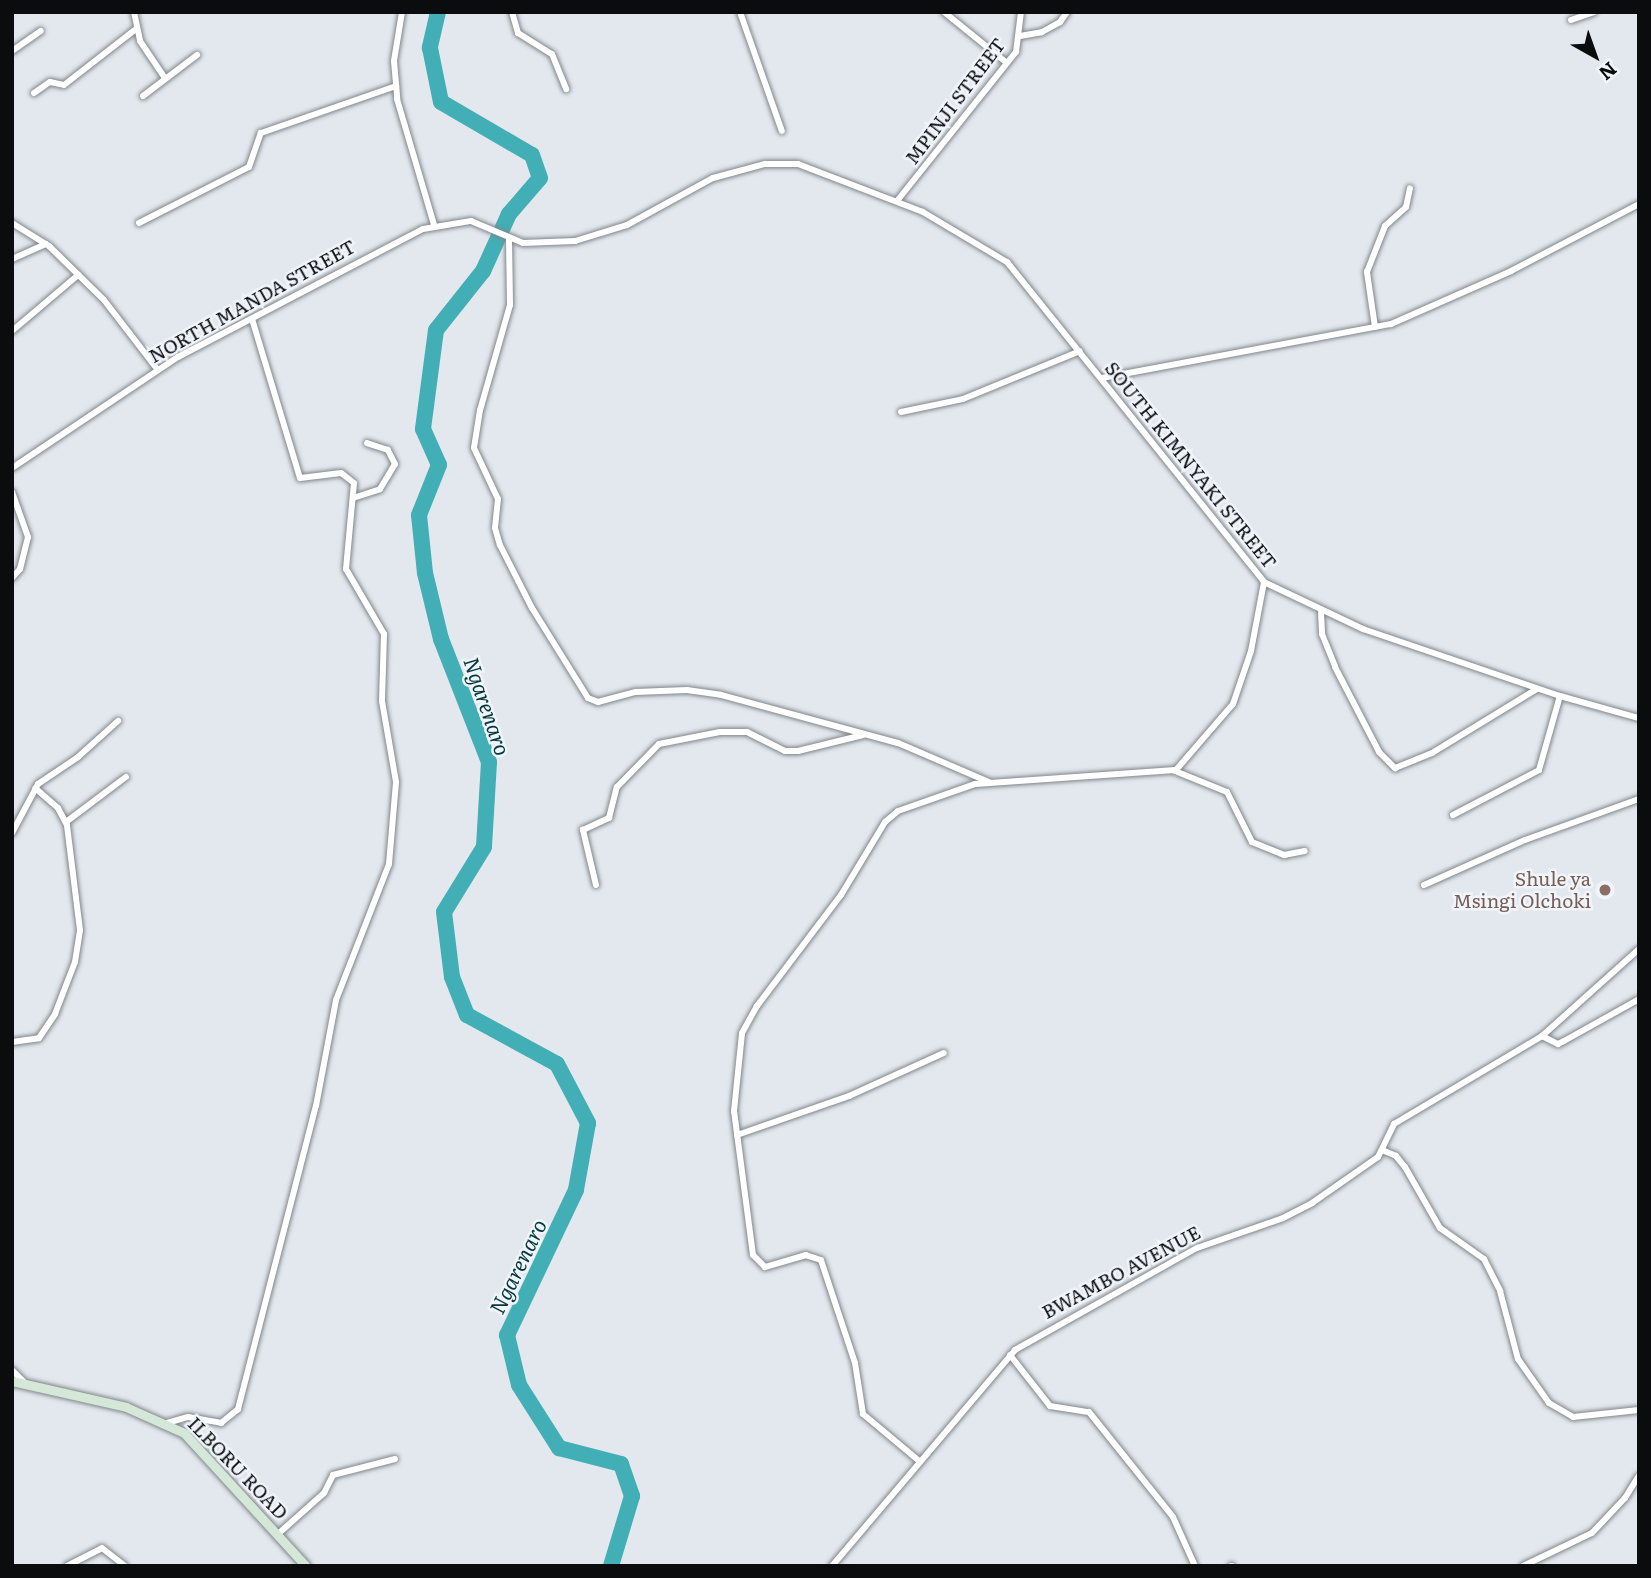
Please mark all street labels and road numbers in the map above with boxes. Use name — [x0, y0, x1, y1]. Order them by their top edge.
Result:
street label: MPINJI STREET — [900, 33, 1010, 169]
street label: NORTH MANDA STREET — [145, 235, 359, 367]
street label: SOUTH KIMNYAKI STREET — [1100, 357, 1282, 573]
street label: BWAMBO AVENUE — [1038, 1221, 1204, 1323]
street label: ILBORU ROAD — [183, 1412, 293, 1524]

